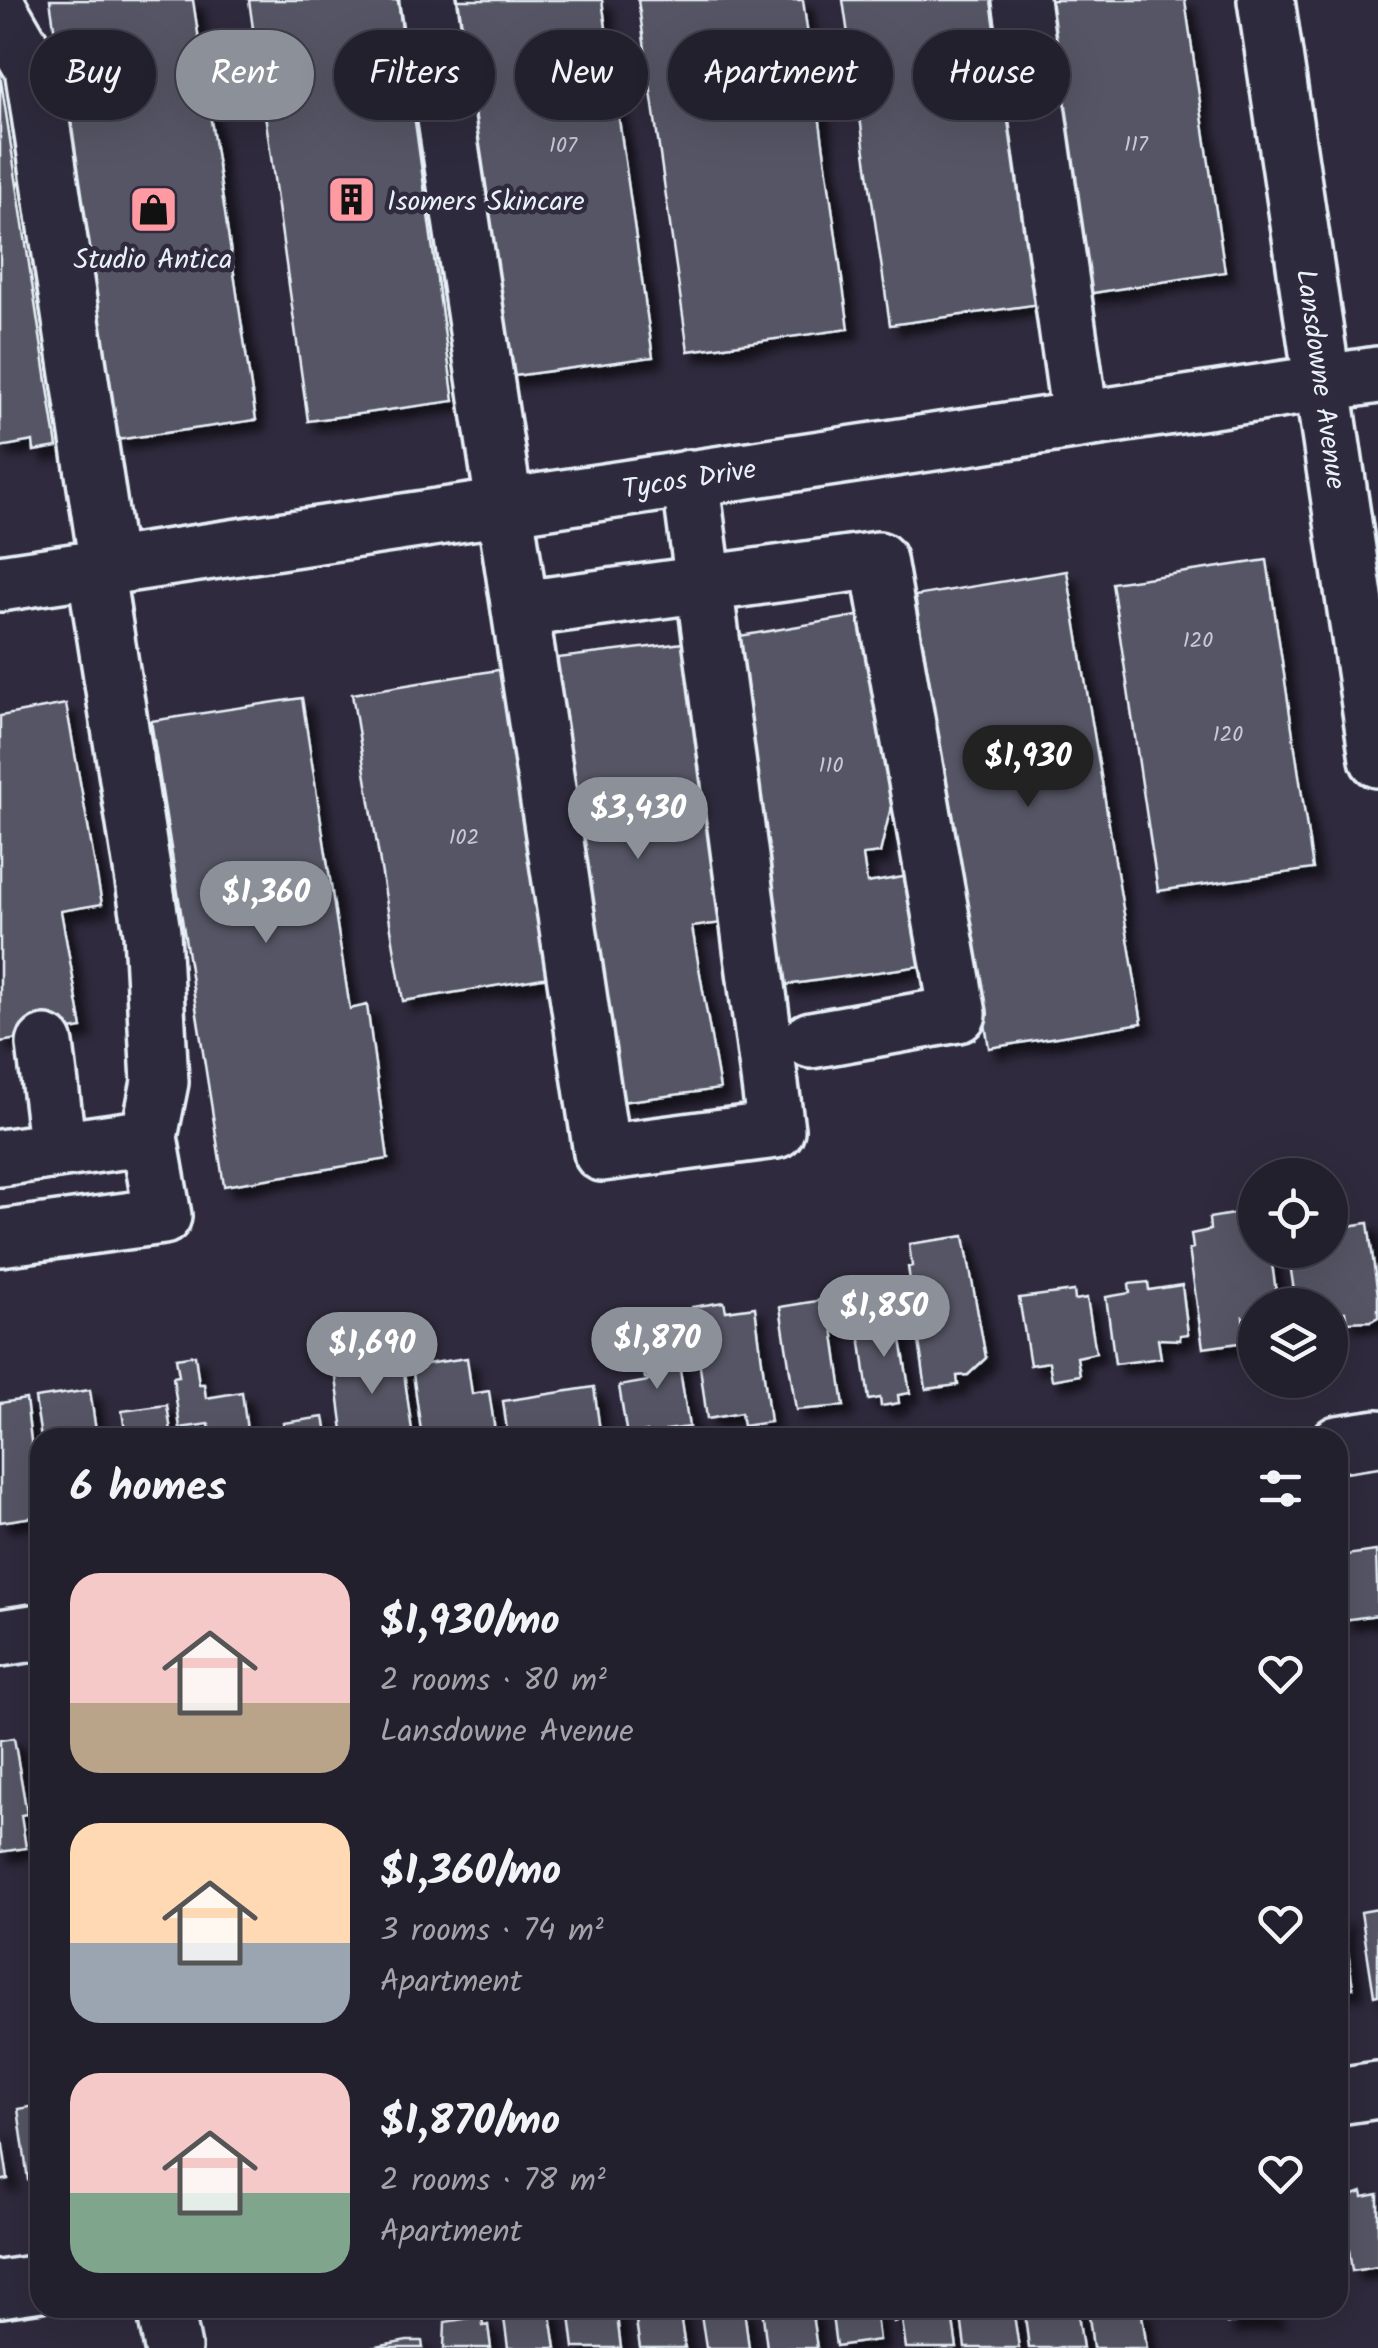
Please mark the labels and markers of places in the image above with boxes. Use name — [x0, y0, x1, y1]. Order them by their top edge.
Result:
building icon: Isomers Skincare — [326, 174, 378, 226]
place label: Isomers Skincare — [387, 180, 585, 225]
shop icon: Studio Antica — [127, 184, 179, 236]
place label: Studio Antica — [74, 238, 232, 283]
pin: $1,930 — [947, 725, 1109, 810]
pin: $3,430 — [557, 777, 719, 862]
pin: $1,360 — [185, 861, 347, 946]
pin: $1,850 — [803, 1275, 965, 1360]
pin: $1,870 — [576, 1307, 738, 1392]
pin: $1,690 — [291, 1312, 453, 1397]

